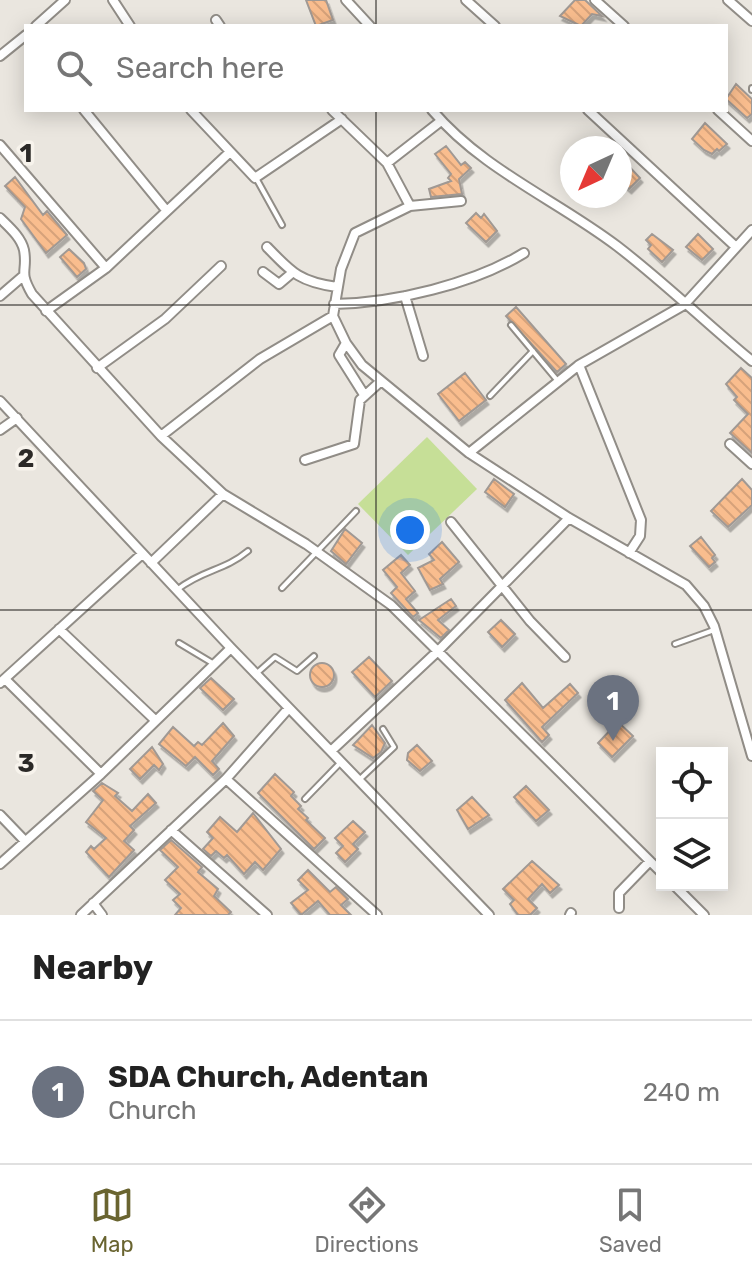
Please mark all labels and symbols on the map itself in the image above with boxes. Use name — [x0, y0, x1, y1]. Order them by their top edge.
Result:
north arrow — [560, 136, 632, 208]
text: 1 — [20, 138, 32, 169]
text: 2 — [18, 443, 34, 474]
your location — [390, 510, 430, 550]
pin: 1 — [587, 675, 639, 741]
text: 3 — [17, 748, 35, 779]

